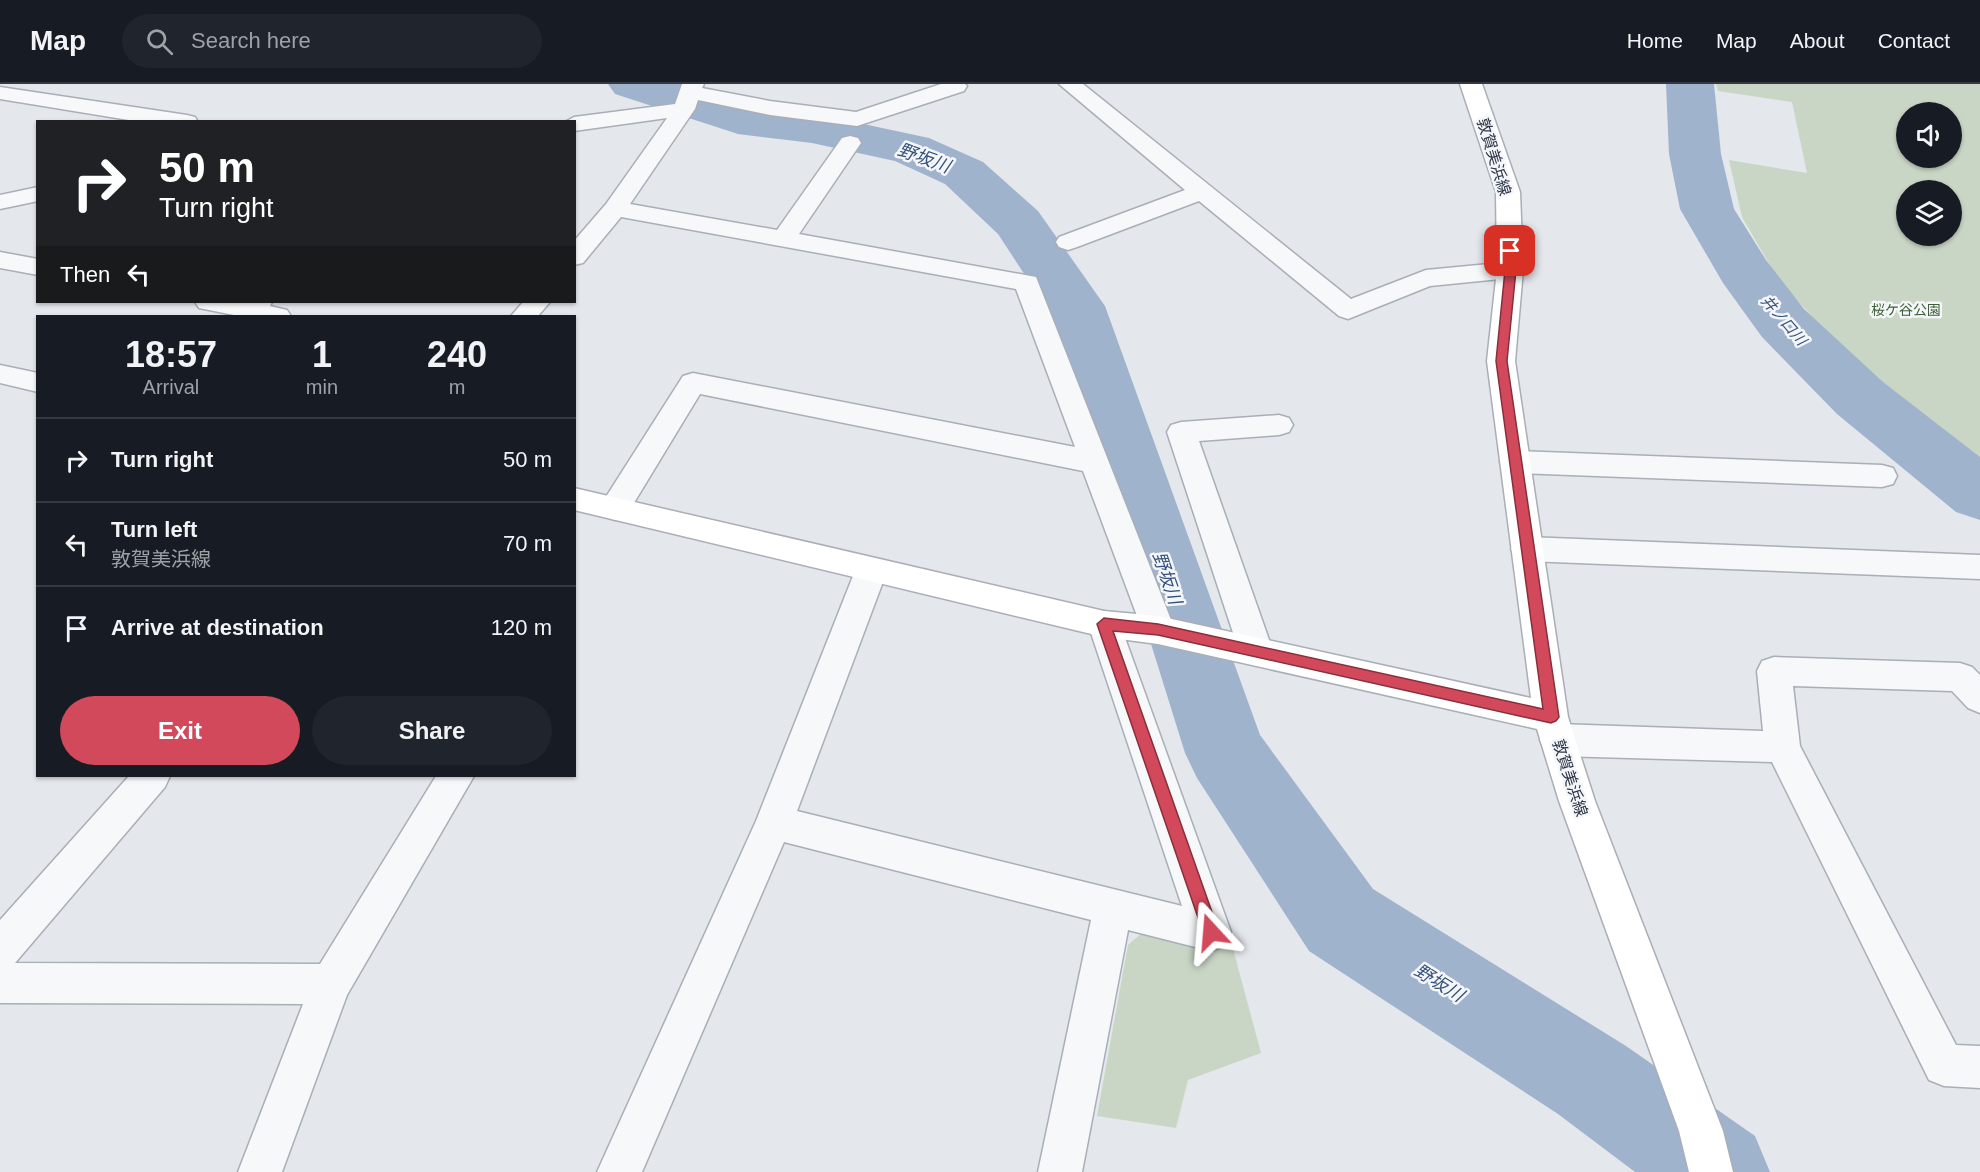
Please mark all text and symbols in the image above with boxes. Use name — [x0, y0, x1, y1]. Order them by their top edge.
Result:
search box — [122, 14, 542, 68]
text: Map — [30, 25, 86, 56]
icon: search — [143, 25, 176, 58]
text: Search here — [191, 28, 311, 53]
text: Home — [1627, 29, 1683, 52]
text: Map — [1716, 29, 1757, 52]
text: About — [1790, 29, 1845, 52]
text: Contact — [1878, 29, 1950, 52]
map controls — [1896, 102, 1962, 246]
button: sound — [1896, 102, 1962, 168]
street label: 敦賀美浜線 — [1474, 116, 1514, 198]
water label: 野坂川 — [895, 139, 955, 177]
icon: right — [60, 144, 138, 222]
text: 50 m — [159, 144, 255, 191]
button: layers — [1896, 180, 1962, 246]
text: Turn right — [159, 193, 274, 223]
pin — [1484, 225, 1535, 276]
icon: arrive — [1493, 234, 1526, 267]
icon: left — [122, 258, 155, 291]
text: Then — [60, 262, 110, 287]
water label: 井ノ口川 — [1758, 292, 1811, 350]
park label: 桜ケ谷公園 — [1871, 302, 1941, 318]
text: 18:57 — [125, 334, 217, 375]
text: 1 — [312, 334, 332, 375]
text: 240 — [427, 334, 487, 375]
text: Arrival — [143, 376, 199, 398]
text: min — [306, 376, 338, 398]
text: m — [449, 376, 465, 398]
icon: right — [60, 444, 93, 477]
text: Turn right — [111, 447, 213, 472]
text: 50 m — [503, 447, 552, 472]
text: Turn left — [111, 517, 197, 542]
icon: left — [60, 528, 93, 561]
text: 70 m — [503, 531, 552, 556]
text: 敦賀美浜線 — [111, 548, 211, 570]
water label: 野坂川 — [1149, 549, 1186, 609]
icon: arrive — [60, 612, 93, 645]
text: Arrive at destination — [111, 615, 324, 640]
text: 120 m — [491, 615, 552, 640]
button: Exit — [60, 696, 300, 765]
button: Share — [312, 696, 552, 765]
street label: 敦賀美浜線 — [1550, 737, 1590, 819]
position arrow — [1179, 900, 1243, 964]
water label: 野坂川 — [1411, 960, 1469, 1007]

